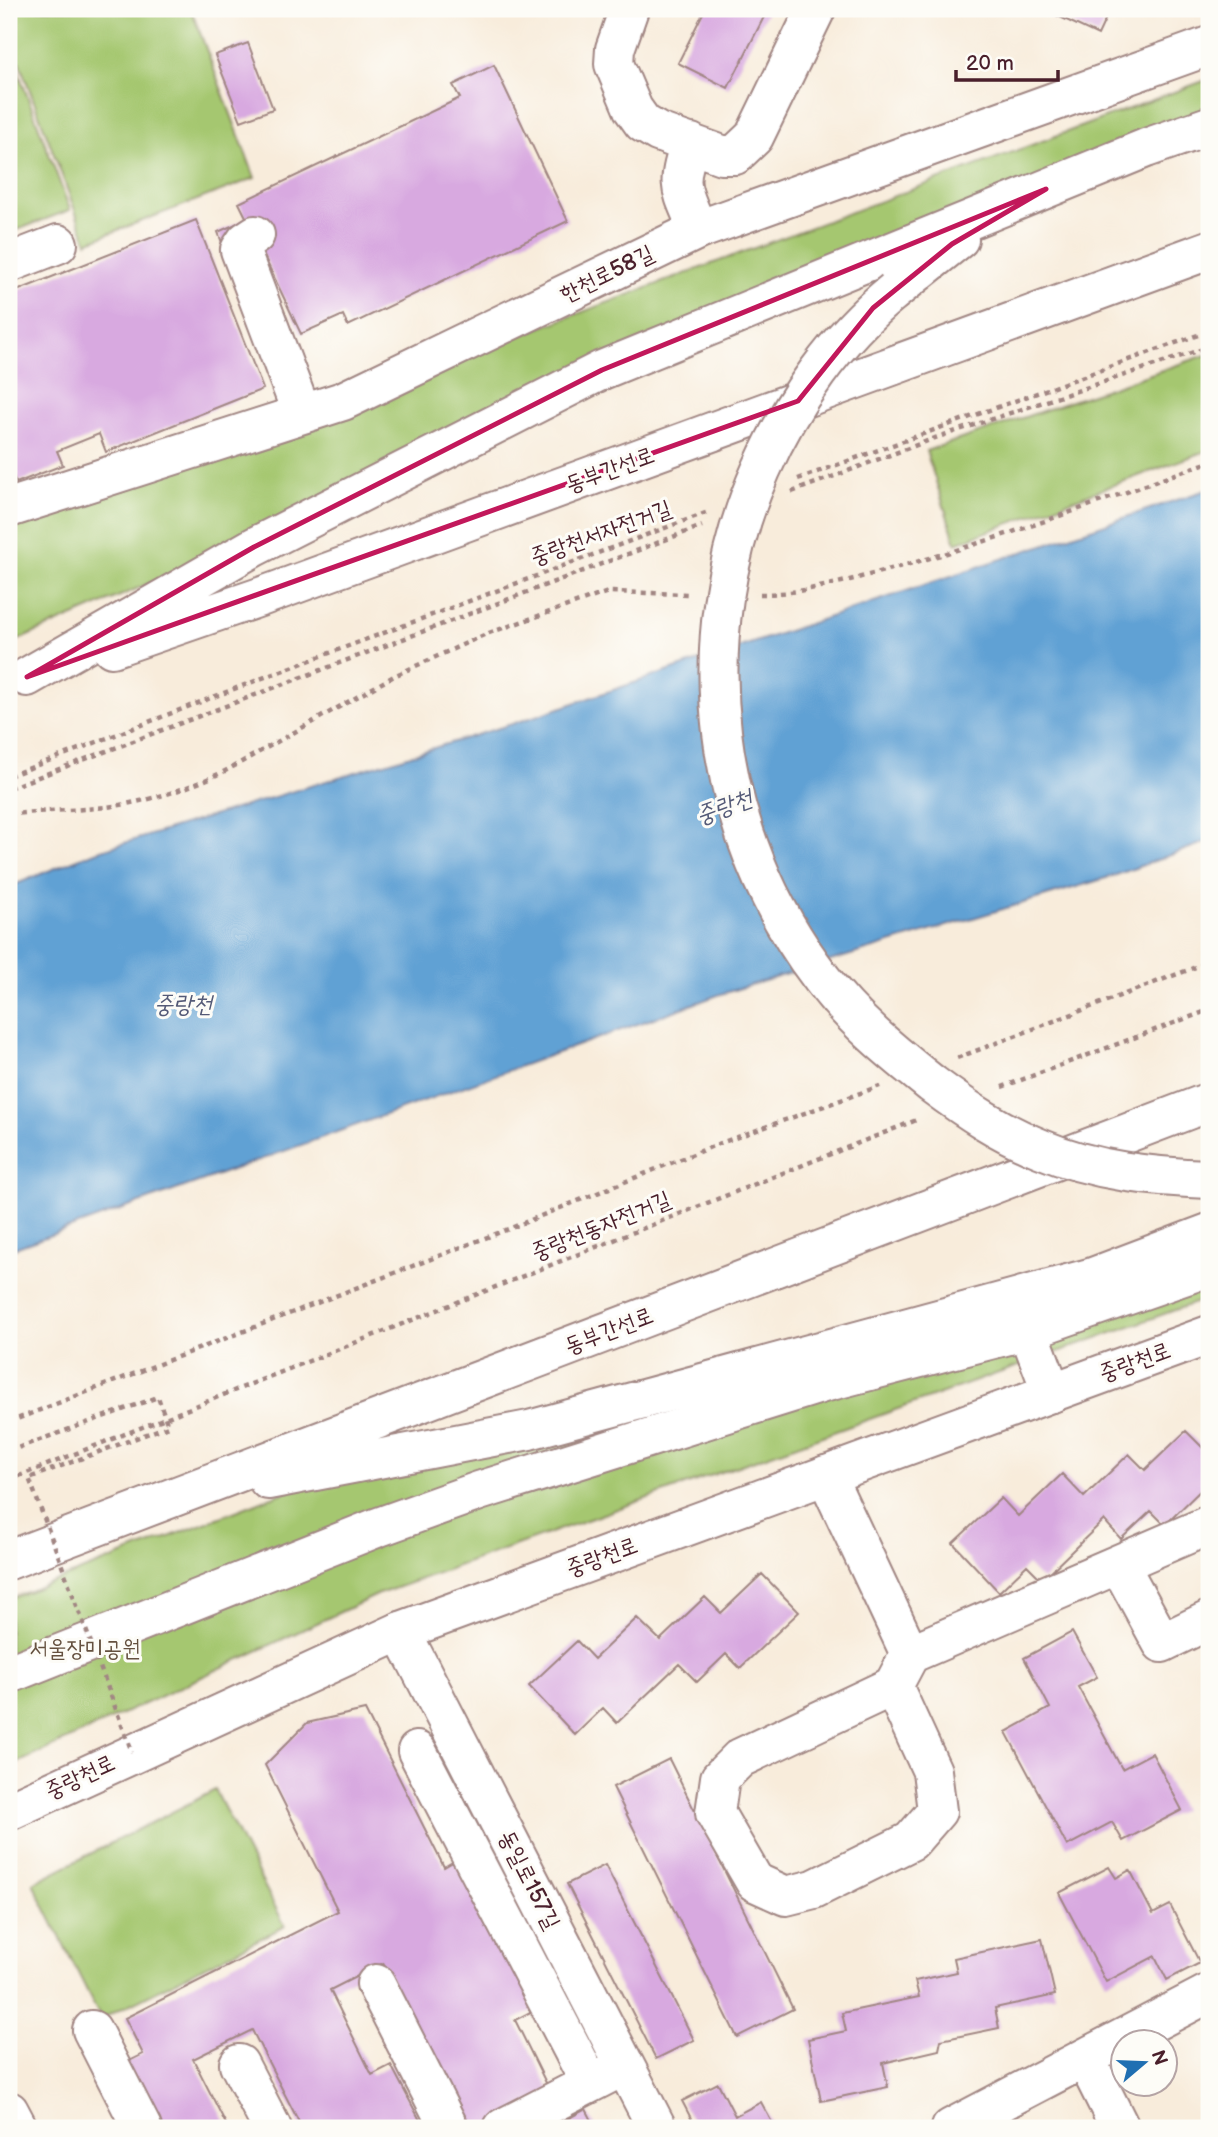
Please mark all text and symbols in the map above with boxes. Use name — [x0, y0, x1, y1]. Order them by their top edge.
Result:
scale bar — [956, 38, 1057, 82]
text: 20 m — [966, 51, 1014, 76]
street label: 한천로58길 — [556, 239, 658, 309]
street label: 동부간선로 — [562, 441, 658, 499]
street label: 중랑천서자전거길 — [527, 495, 675, 571]
water label: 중랑천 — [692, 783, 759, 831]
water label: 중랑천 — [154, 990, 215, 1019]
street label: 중랑천동자전거길 — [527, 1185, 675, 1267]
street label: 동부간선로 — [561, 1301, 657, 1361]
street label: 중랑천로 — [1095, 1336, 1175, 1388]
street label: 중랑천로 — [562, 1531, 642, 1583]
park label: 서울장미공원 — [29, 1635, 141, 1663]
street label: 중랑천로 — [41, 1749, 119, 1805]
street label: 동일로157길 — [492, 1826, 566, 1934]
north arrow — [1110, 2028, 1180, 2098]
text: N — [1145, 2047, 1172, 2068]

